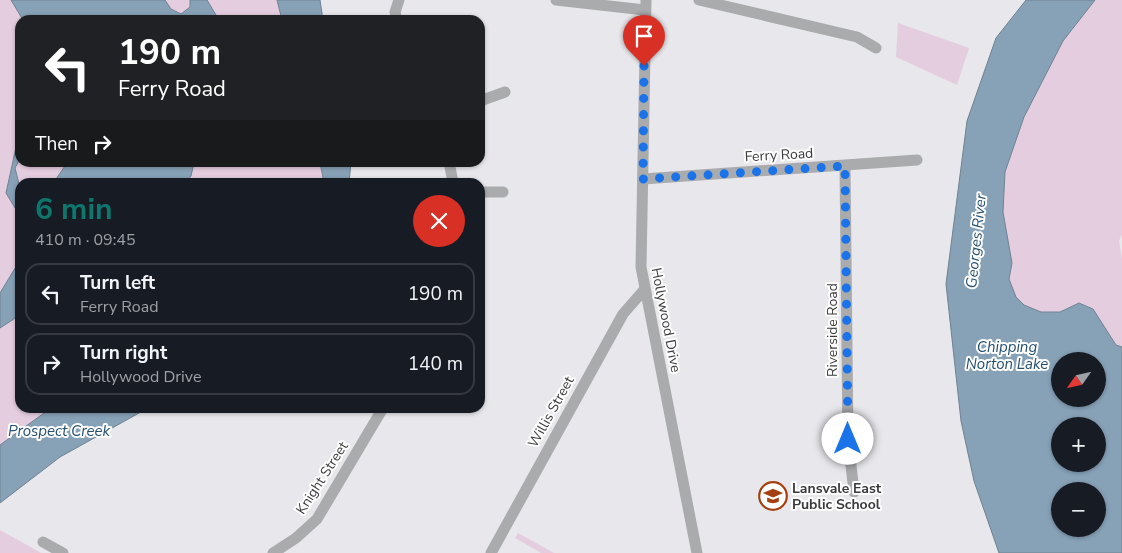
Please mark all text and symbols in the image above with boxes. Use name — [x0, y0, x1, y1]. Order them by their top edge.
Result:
pin — [623, 15, 665, 66]
icon: arrive — [630, 22, 658, 50]
text: 190 m — [118, 29, 221, 76]
icon: left — [35, 35, 100, 100]
text: Ferry Road — [118, 74, 226, 104]
icon: right — [88, 130, 116, 158]
text: Then — [35, 131, 78, 157]
street label: Ferry Road — [744, 144, 814, 166]
text: 6 min — [35, 189, 113, 230]
water label: Georges River — [961, 192, 991, 289]
button: close — [413, 195, 465, 247]
text: 410 m · 09:45 — [35, 229, 136, 251]
street label: Hollywood Drive — [647, 266, 685, 374]
text: Turn left — [80, 270, 155, 296]
icon: left — [37, 280, 65, 308]
text: 190 m — [408, 281, 463, 307]
street label: Riverside Road — [823, 283, 842, 377]
text: Ferry Road — [80, 296, 158, 318]
water label: Chipping Norton Lake — [966, 337, 1048, 374]
text: Turn right — [80, 340, 167, 366]
icon: right — [37, 350, 65, 378]
text: 140 m — [408, 351, 463, 377]
north arrow — [1051, 352, 1106, 408]
map controls — [1051, 352, 1106, 537]
text: Hollywood Drive — [80, 366, 201, 388]
street label: Willis Street — [524, 373, 578, 451]
position arrow — [821, 412, 873, 464]
button: + — [1051, 417, 1106, 472]
water label: Prospect Creek — [8, 421, 110, 441]
street label: Knight Street — [291, 438, 353, 518]
place label: Lansvale East Public School — [792, 479, 882, 514]
school or university icon: Lansvale East Public School — [758, 481, 788, 511]
button: − — [1051, 482, 1106, 537]

